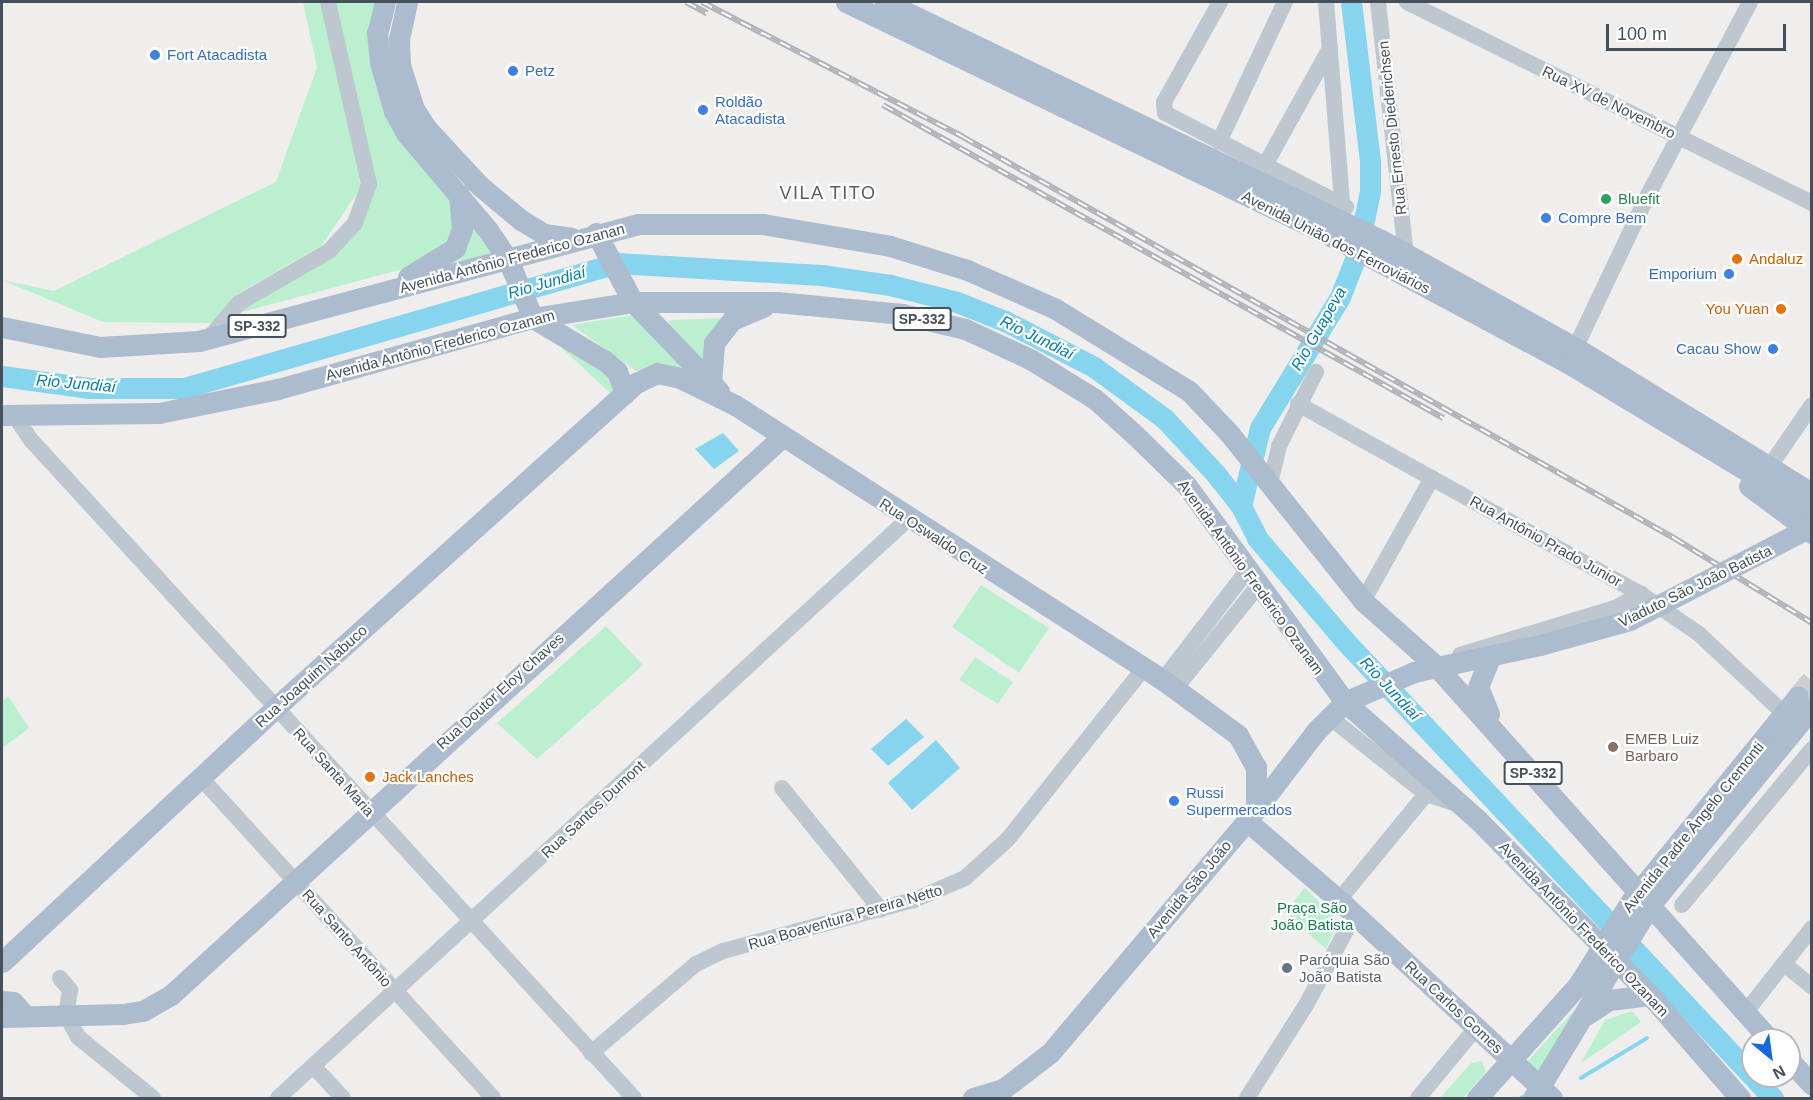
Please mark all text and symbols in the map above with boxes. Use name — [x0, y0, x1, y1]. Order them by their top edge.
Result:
scale bar — [1609, 12, 1789, 50]
text: 100 m — [1617, 24, 1667, 44]
street label: Rua Ernesto Diederichsen — [1374, 40, 1410, 216]
place label: Fort Atacadista — [167, 46, 268, 64]
marker: Fort Atacadista — [148, 48, 162, 62]
place label: Petz — [525, 62, 555, 80]
street label: Rua XV de Novembro — [1539, 62, 1679, 142]
marker: Petz — [506, 64, 520, 78]
place label: Roldão Atacadista — [715, 92, 785, 127]
marker: Roldão Atacadista — [696, 103, 710, 117]
district label: VILA TITO — [779, 182, 877, 204]
street label: Avenida União dos Ferroviários — [1239, 187, 1433, 297]
place label: Bluefit — [1618, 190, 1660, 208]
marker: Bluefit — [1599, 192, 1613, 206]
place label: Compre Bem — [1558, 209, 1646, 227]
marker: Compre Bem — [1539, 211, 1553, 225]
street label: Avenida Antônio Frederico Ozanan — [397, 219, 627, 297]
place label: Andaluz — [1749, 250, 1803, 268]
marker: Andaluz — [1730, 252, 1744, 266]
water label: Rio Jundiaí — [506, 263, 588, 303]
place label: Emporium — [1649, 265, 1717, 283]
marker: Emporium — [1722, 267, 1736, 281]
water label: Rio Guapeva — [1287, 284, 1351, 374]
place label: You Yuan — [1705, 300, 1769, 318]
marker: You Yuan — [1774, 302, 1788, 316]
street label: Avenida Antônio Frederico Ozanam — [323, 306, 557, 384]
road number: SP-332 — [892, 308, 952, 330]
water label: Rio Jundiaí — [997, 312, 1077, 364]
road number: SP-332 — [227, 315, 287, 337]
place label: Cacau Show — [1676, 340, 1761, 358]
marker: Cacau Show — [1766, 342, 1780, 356]
water label: Rio Jundiaí — [35, 371, 117, 397]
street label: Avenida Antônio Frederico Ozanam — [1174, 476, 1328, 678]
street label: Rua Antônio Prado Junior — [1467, 491, 1625, 591]
street label: Rua Oswaldo Cruz — [876, 494, 992, 578]
street label: Viaduto São João Batista — [1615, 541, 1775, 631]
street label: Rua Joaquim Nabuco — [251, 621, 371, 731]
street label: Rua Doutor Eloy Chaves — [433, 629, 567, 753]
water label: Rio Jundiaí — [1356, 653, 1424, 725]
street label: Rua Santa Maria — [290, 724, 378, 820]
place label: EMEB Luiz Barbaro — [1625, 729, 1699, 764]
street label: Avenida Padre Ângelo Cremonti — [1619, 738, 1767, 916]
marker: EMEB Luiz Barbaro — [1606, 740, 1620, 754]
street label: Rua Santos Dumont — [537, 756, 649, 862]
road number: SP-332 — [1503, 762, 1563, 784]
place label: Jack Lanches — [382, 768, 474, 786]
marker: Jack Lanches — [363, 770, 377, 784]
place label: Russi Supermercados — [1186, 783, 1292, 818]
marker: Russi Supermercados — [1167, 794, 1181, 808]
street label: Avenida São João — [1143, 837, 1235, 941]
street label: Avenida Antônio Frederico Ozanam — [1495, 837, 1673, 1021]
street label: Rua Boaventura Pereira Netto — [746, 881, 944, 953]
street label: Rua Santo Antônio — [298, 885, 396, 991]
park label: Praça São João Batista — [1271, 898, 1353, 933]
place label: Paróquia São João Batista — [1299, 950, 1390, 985]
street label: Rua Carlos Gomes — [1401, 957, 1507, 1057]
marker: Paróquia São João Batista — [1280, 961, 1294, 975]
north arrow — [1741, 1028, 1801, 1088]
text: N — [1770, 1062, 1788, 1083]

